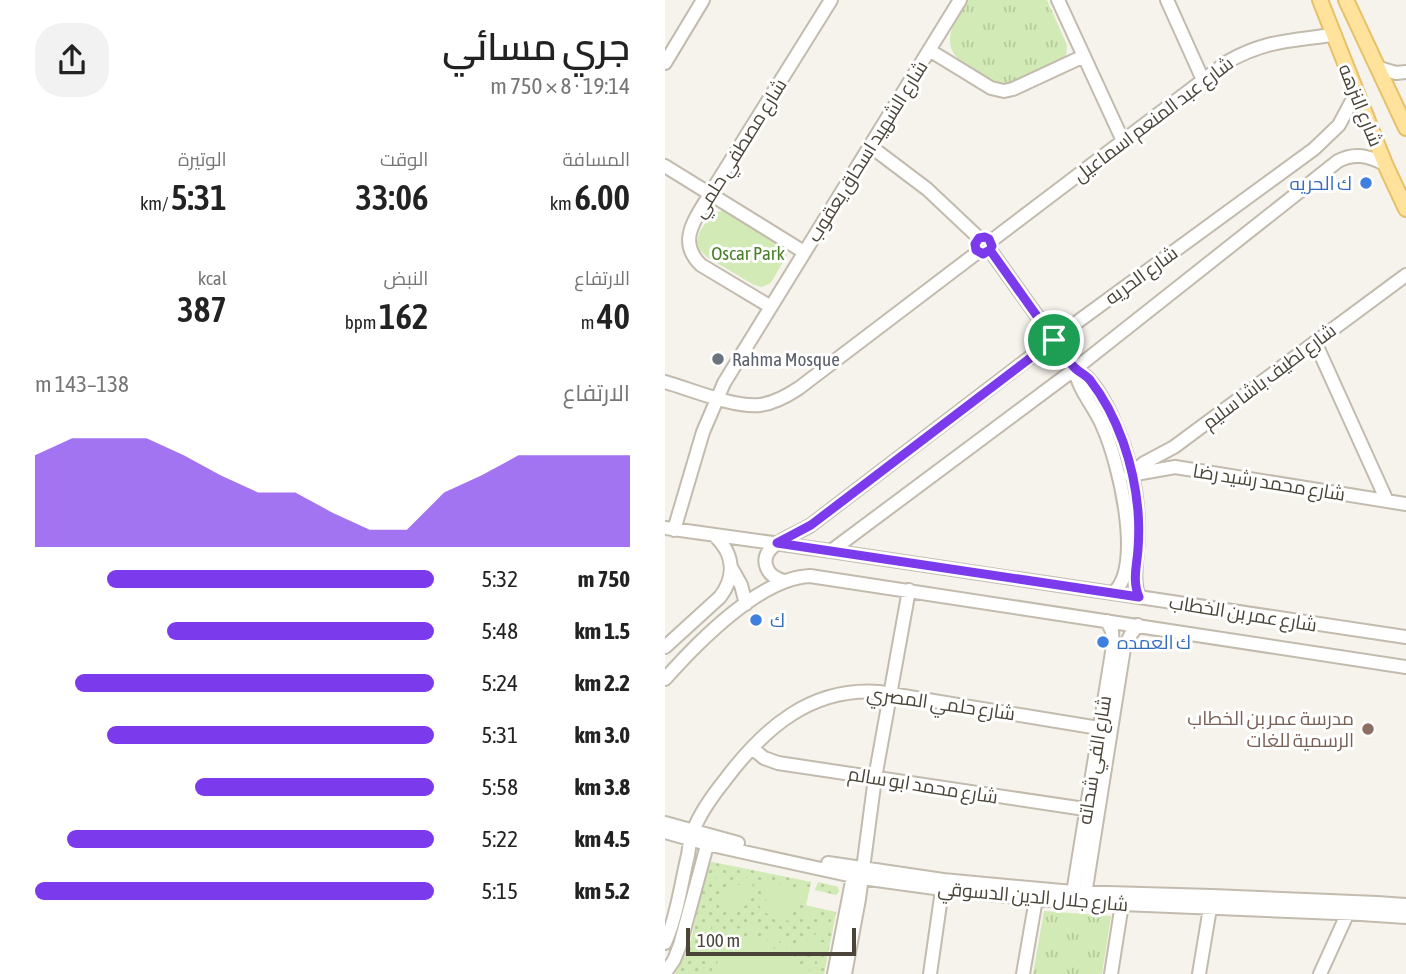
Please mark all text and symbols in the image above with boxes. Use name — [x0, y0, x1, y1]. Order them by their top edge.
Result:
button: share — [35, 23, 109, 97]
text: جري مسائي — [442, 25, 630, 68]
street label: شارع عبد المنعم اسماعيل — [1069, 52, 1239, 189]
street label: شارع الشهيد اسحاق يعقوب — [802, 56, 934, 247]
street label: شارع النزهه — [1332, 60, 1388, 151]
text: 19:14 · 8 × 750 m — [490, 73, 630, 99]
street label: شارع مصطفي حلمي — [687, 74, 794, 224]
text: الوتيرة — [178, 148, 227, 170]
text: الوقت — [380, 148, 428, 170]
text: المسافة — [562, 148, 630, 170]
place label: ك الحريه — [1289, 172, 1352, 195]
marker: ك الحريه — [1358, 175, 1374, 191]
text: 5:31 — [171, 177, 227, 217]
text: 33:06 — [356, 177, 428, 217]
text: 6.00 — [574, 177, 630, 217]
text: /km — [140, 192, 171, 214]
text: km — [550, 192, 574, 214]
street label: شارع الحريه — [1100, 241, 1183, 311]
park label: Oscar Park — [711, 242, 785, 264]
text: kcal — [198, 267, 227, 289]
text: النبض — [384, 267, 428, 289]
text: الارتفاع — [574, 267, 630, 289]
text: 387 — [177, 289, 227, 329]
text: 162 — [379, 296, 428, 336]
text: 40 — [597, 296, 630, 336]
pin — [1024, 310, 1084, 370]
text: bpm — [345, 311, 379, 333]
text: m — [581, 311, 597, 333]
street label: شارع لطيف باشا سليم — [1198, 319, 1342, 436]
icon: arrive — [1035, 321, 1073, 359]
place label: Rahma Mosque — [732, 348, 840, 370]
marker: Rahma Mosque — [710, 351, 726, 367]
text: 138–143 m — [35, 371, 129, 397]
text: الارتفاع — [563, 380, 630, 406]
street label: شارع محمد رشيد رضا — [1191, 459, 1347, 508]
text: 5:32 — [481, 566, 518, 592]
text: 750 m — [578, 566, 630, 592]
street label: شارع عمر بن الخطاب — [1167, 590, 1318, 639]
place label: ك — [770, 609, 785, 631]
marker: ك — [748, 612, 764, 628]
text: 5:48 — [481, 618, 518, 644]
text: 1.5 km — [574, 618, 630, 644]
place label: ك العمده — [1117, 631, 1191, 653]
marker: ك العمده — [1095, 634, 1111, 650]
text: 5:24 — [481, 670, 518, 696]
text: 2.2 km — [574, 670, 630, 696]
street label: شارع حلمي المصري — [865, 682, 1017, 728]
street label: شارع الفي شحاته — [1073, 694, 1119, 827]
place label: مدرسة عمر بن الخطاب الرسمية للغات — [1187, 707, 1354, 752]
marker: مدرسة عمر بن الخطاب الرسمية للغات — [1360, 721, 1376, 737]
text: 5:31 — [481, 722, 518, 748]
text: 3.0 km — [574, 722, 630, 748]
street label: شارع محمد ابو سالم — [846, 762, 1000, 811]
text: 5:58 — [481, 774, 518, 800]
text: 3.8 km — [574, 774, 630, 800]
text: 5:22 — [481, 826, 518, 852]
text: 4.5 km — [574, 826, 630, 852]
street label: شارع جلال الدين الدسوقي — [936, 877, 1129, 919]
text: 5:15 — [481, 878, 518, 904]
text: 5.2 km — [574, 878, 630, 904]
scale bar — [686, 925, 856, 957]
text: 100 m — [697, 929, 740, 951]

